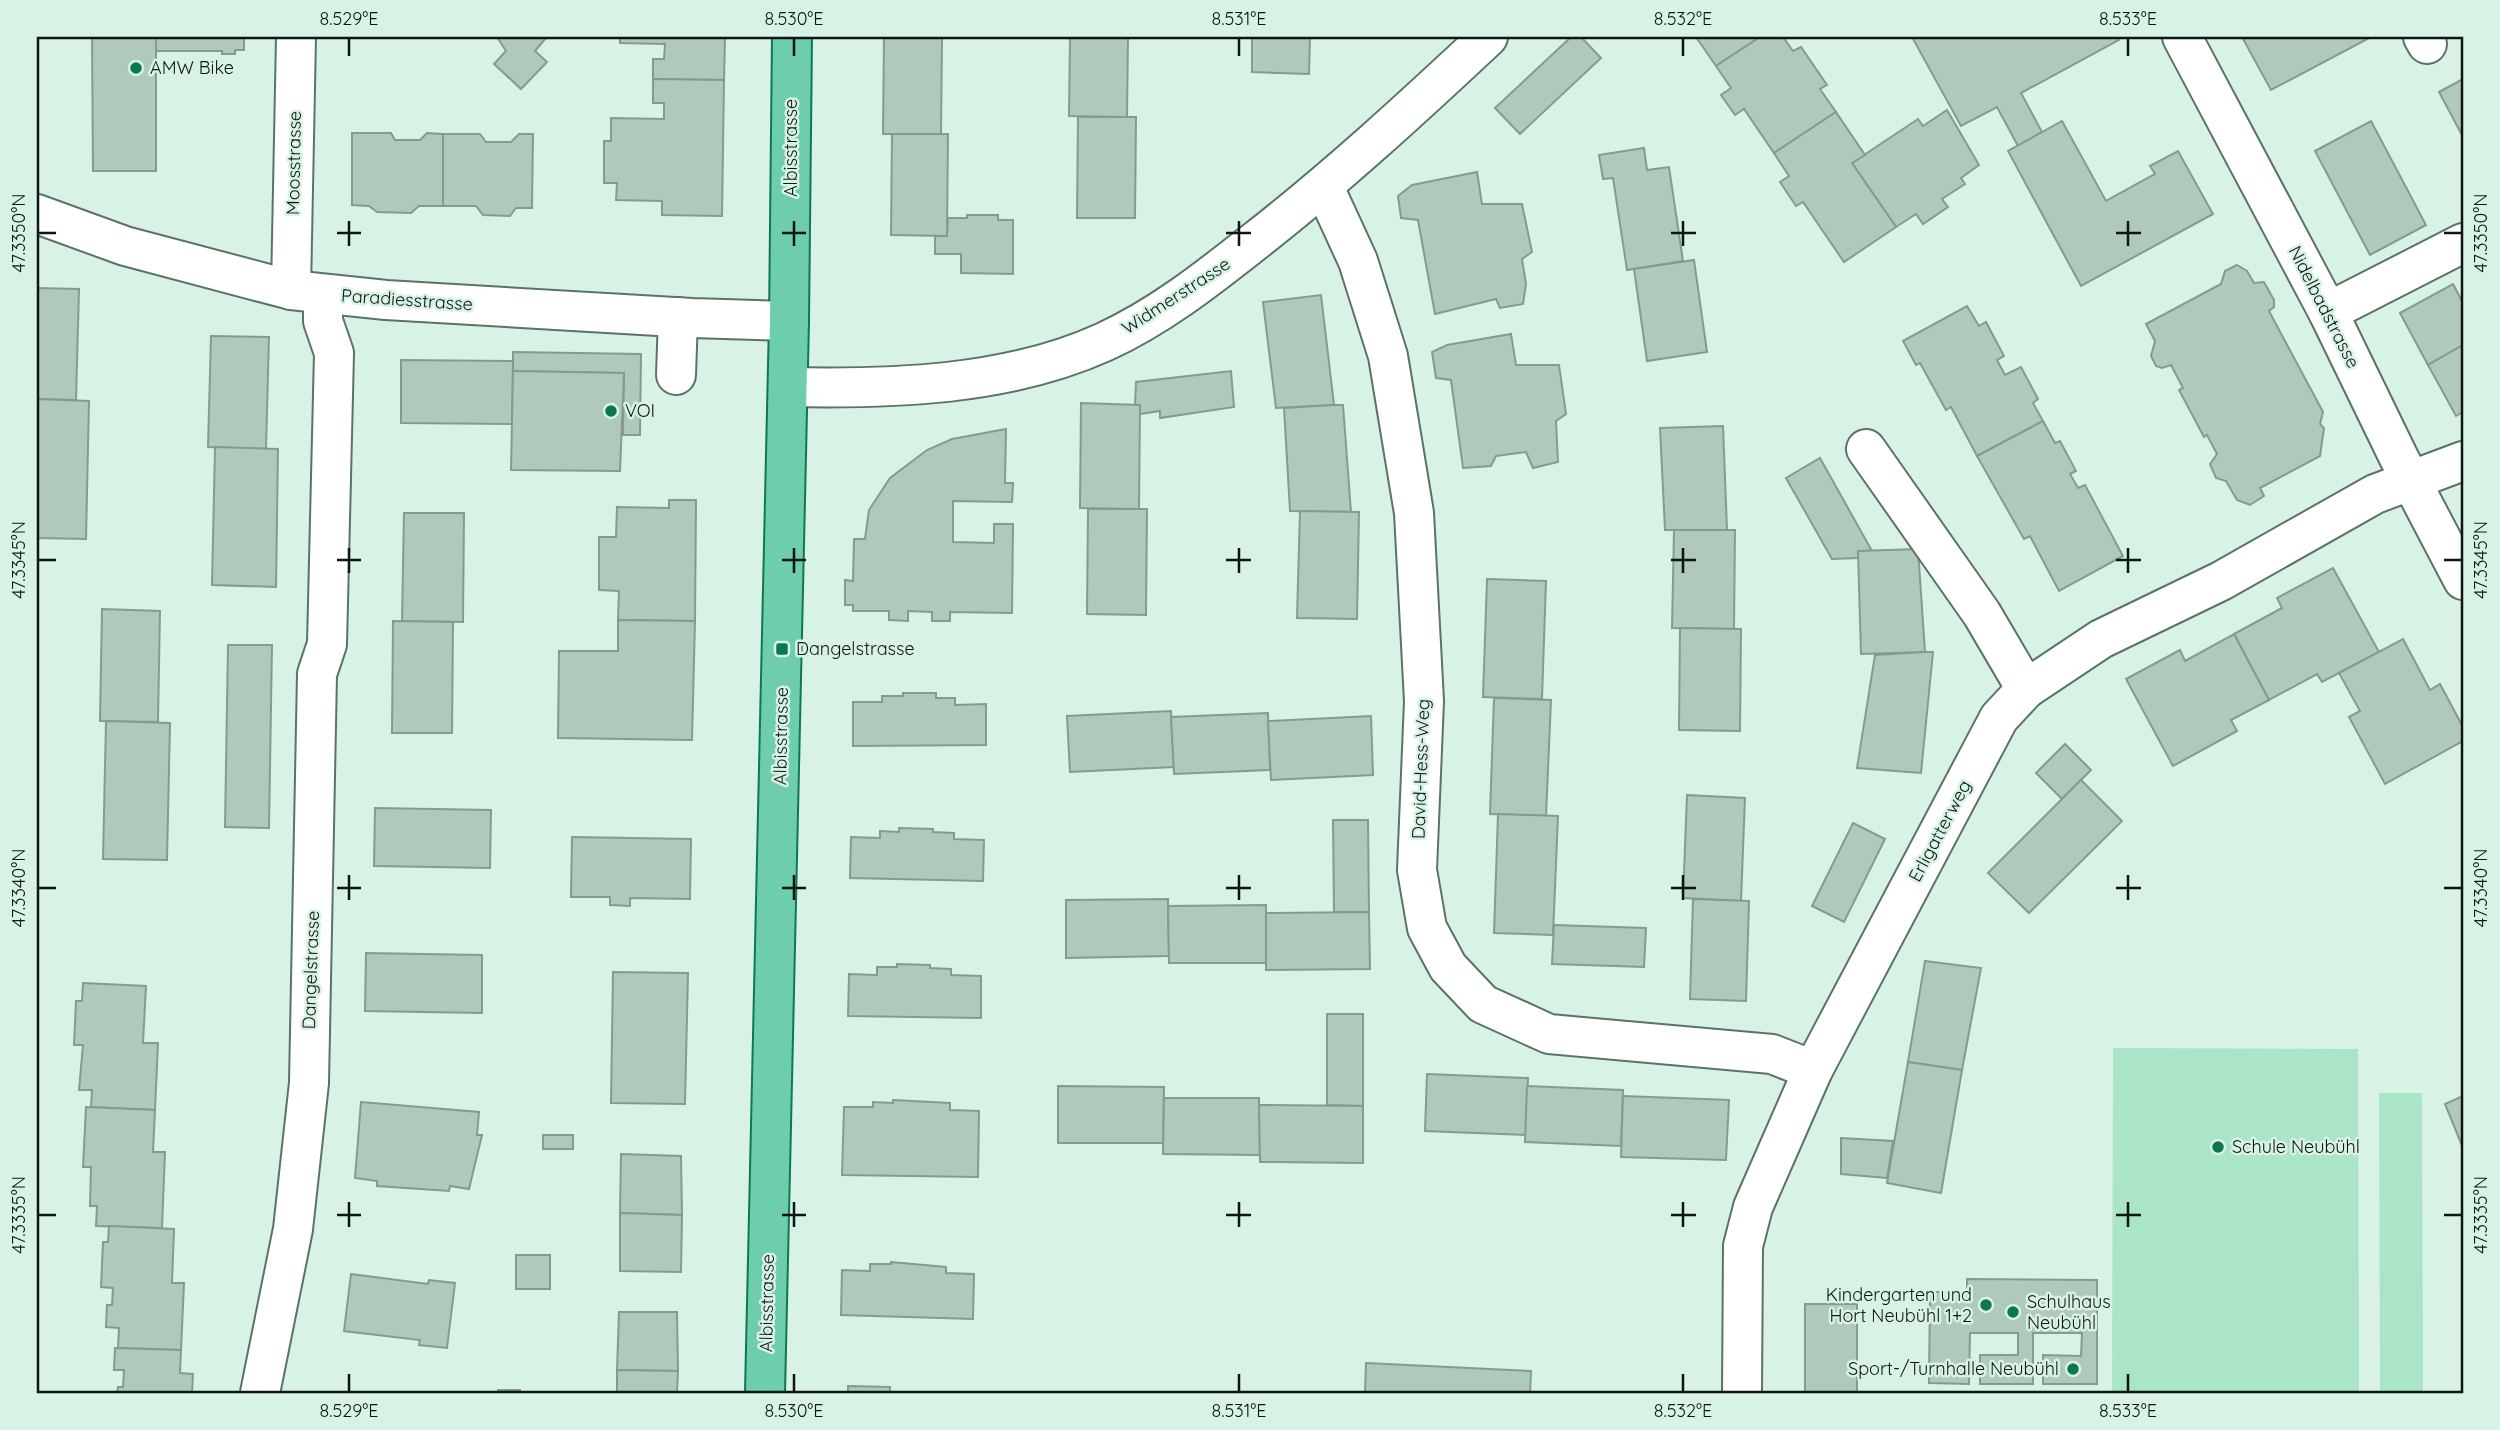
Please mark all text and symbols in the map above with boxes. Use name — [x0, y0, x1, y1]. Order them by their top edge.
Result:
text: 8.529°E — [319, 7, 379, 30]
text: 8.530°E — [764, 7, 824, 30]
text: 8.531°E — [1211, 7, 1267, 30]
text: 8.532°E — [1654, 7, 1712, 30]
text: 8.533°E — [2099, 7, 2157, 30]
place label: AMW Bike — [150, 56, 234, 79]
marker: AMW Bike — [128, 60, 144, 76]
street label: Albisstrasse — [779, 99, 802, 197]
street label: Moosstrasse — [281, 111, 306, 215]
text: 47.3350°N — [7, 194, 30, 272]
text: 47.3350°N — [2469, 194, 2492, 272]
street label: Nidelbadstrasse — [2284, 242, 2365, 372]
street label: Widmerstrasse — [1117, 252, 1234, 339]
street label: Paradiesstrasse — [341, 283, 474, 316]
place label: VOI — [625, 399, 655, 422]
marker: VOI — [603, 403, 619, 419]
text: 47.3345°N — [7, 521, 30, 599]
text: 47.3345°N — [2469, 521, 2492, 599]
place label: Dangelstrasse — [796, 637, 915, 660]
marker: Dangelstrasse — [774, 641, 790, 657]
street label: Albisstrasse — [768, 687, 793, 785]
street label: David-Hess-Weg — [1407, 698, 1434, 840]
street label: Erligatterweg — [1903, 776, 1976, 886]
text: 47.3340°N — [7, 849, 30, 927]
text: 47.3340°N — [2469, 849, 2492, 927]
street label: Dangelstrasse — [297, 910, 324, 1030]
place label: Schule Neubühl — [2232, 1135, 2360, 1158]
marker: Schule Neubühl — [2210, 1139, 2226, 1155]
text: 47.3335°N — [7, 1176, 30, 1254]
text: 47.3335°N — [2469, 1176, 2492, 1254]
street label: Albisstrasse — [754, 1254, 779, 1352]
place label: Kindergarten und Hort Neubühl 1+2 — [1826, 1283, 1972, 1327]
place label: Schulhaus Neubühl — [2027, 1290, 2111, 1334]
marker: Kindergarten und Hort Neubühl 1+2 — [1978, 1297, 1994, 1313]
marker: Schulhaus Neubühl — [2005, 1304, 2021, 1320]
place label: Sport-/Turnhalle Neubühl — [1848, 1357, 2059, 1380]
marker: Sport-/Turnhalle Neubühl — [2065, 1361, 2081, 1377]
text: 8.529°E — [319, 1399, 379, 1422]
text: 8.530°E — [764, 1399, 824, 1422]
text: 8.531°E — [1211, 1399, 1267, 1422]
text: 8.532°E — [1654, 1399, 1712, 1422]
text: 8.533°E — [2099, 1399, 2157, 1422]

